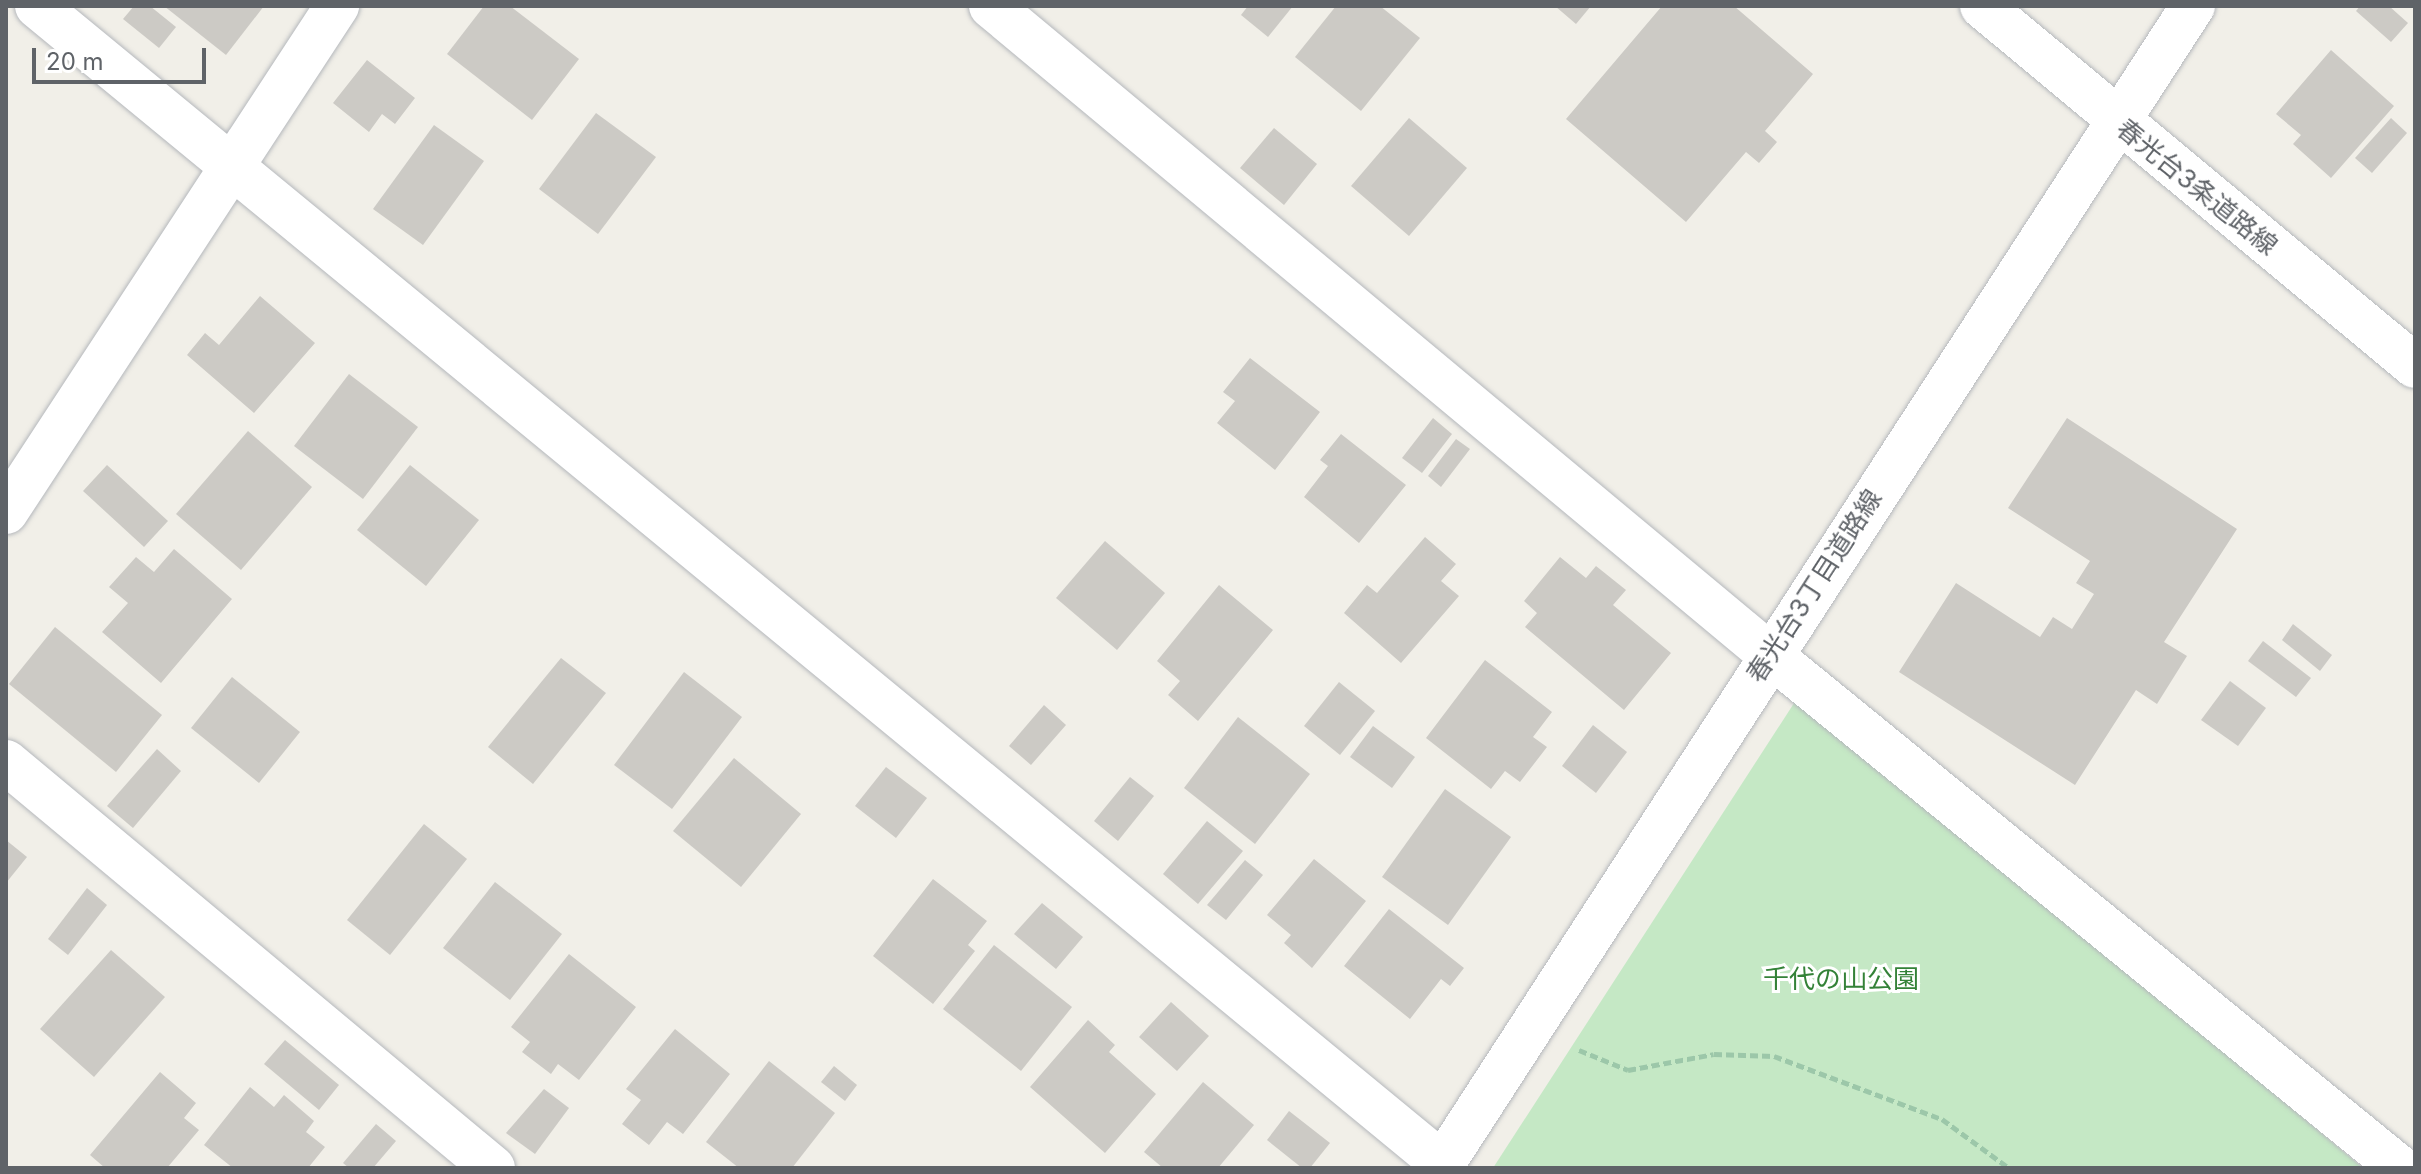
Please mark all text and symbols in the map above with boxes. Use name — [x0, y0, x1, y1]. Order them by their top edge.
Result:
scale bar — [36, 32, 210, 82]
text: 20 m — [46, 47, 104, 76]
street label: 春光台3条道路線 — [2110, 113, 2284, 261]
street label: 春光台3丁目道路線 — [1740, 484, 1888, 688]
park label: 千代の山公園 — [1763, 963, 1919, 995]

